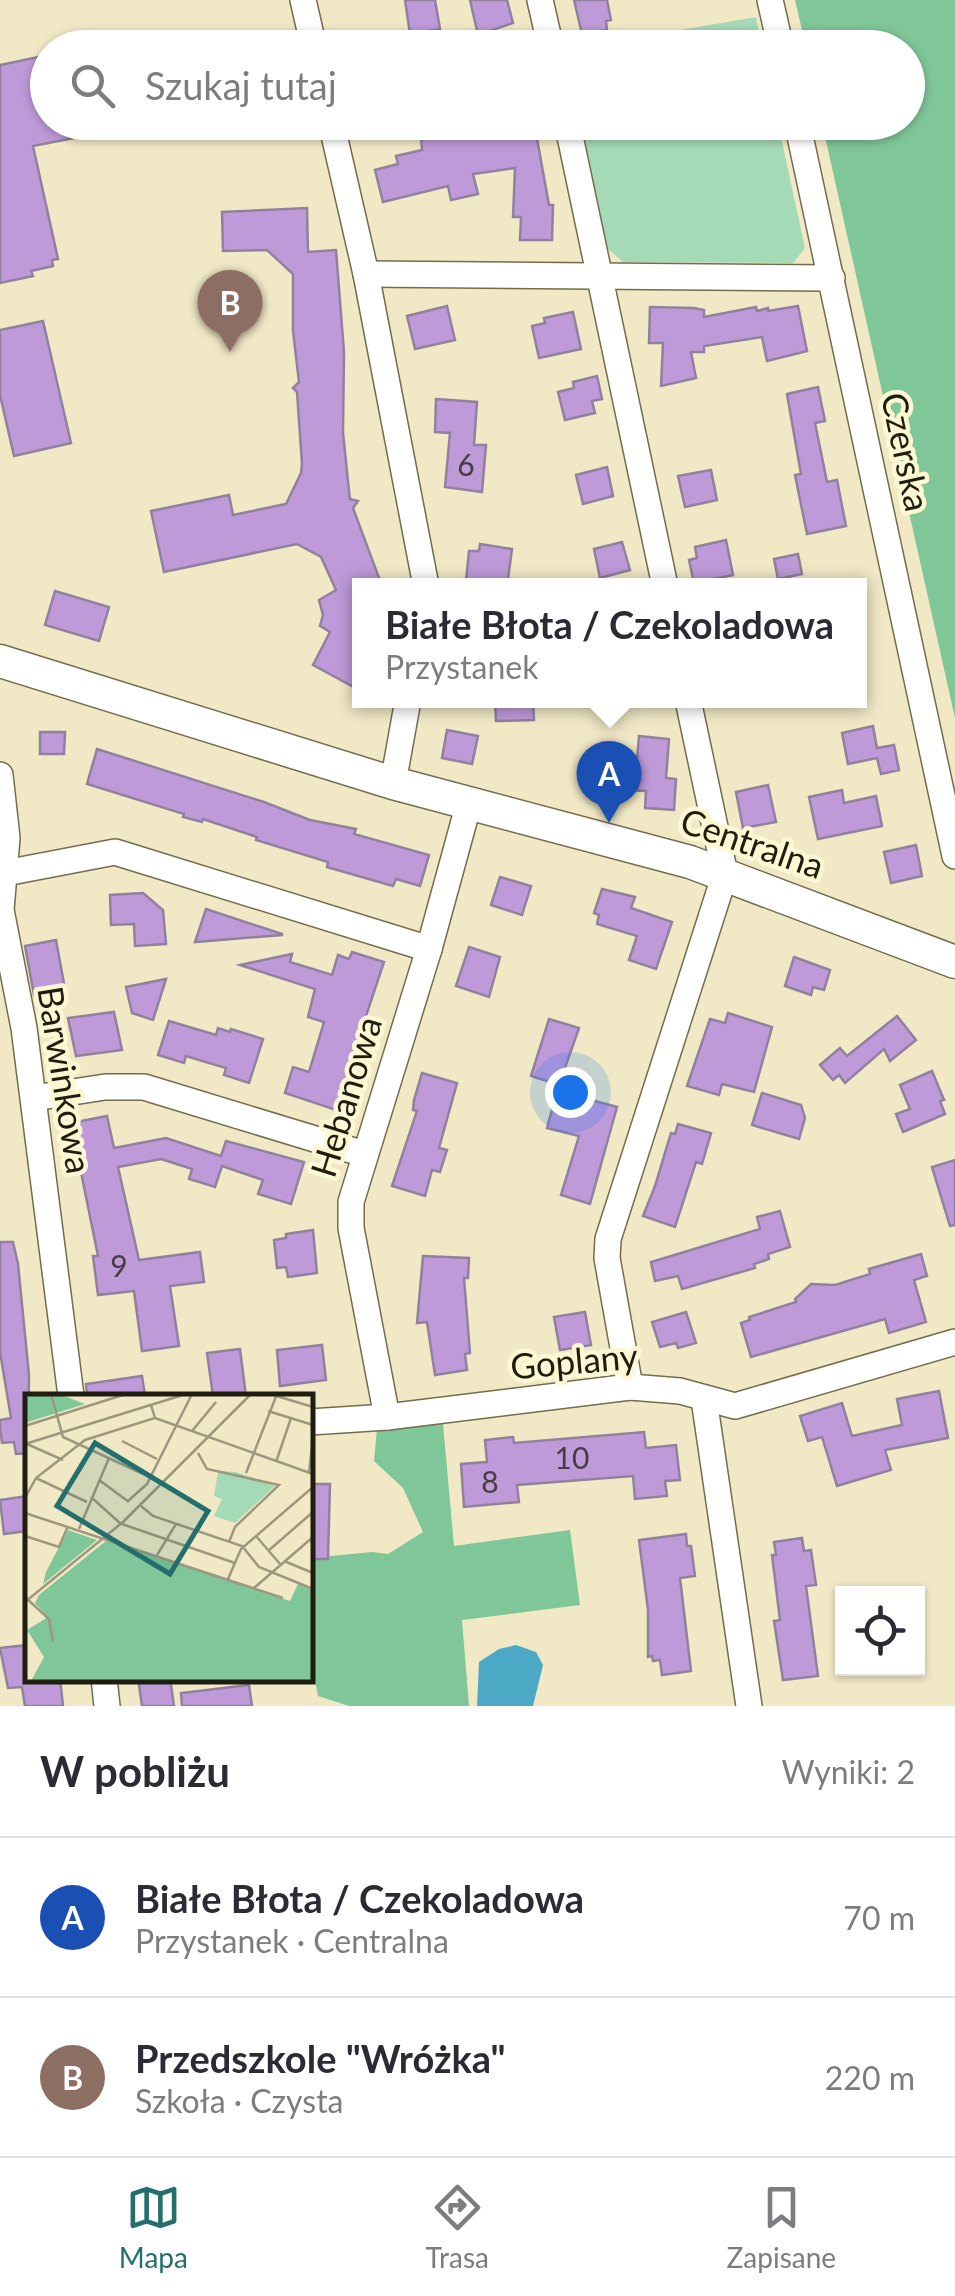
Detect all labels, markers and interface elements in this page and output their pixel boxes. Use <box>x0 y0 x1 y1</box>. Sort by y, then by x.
search box <box>30 30 925 140</box>
icon: search <box>65 58 120 113</box>
text: Szukaj tutaj <box>145 62 337 108</box>
pin: B <box>198 270 262 352</box>
street label: Czerska <box>874 388 940 515</box>
house number: 6 <box>457 446 475 482</box>
popup <box>352 578 867 708</box>
text: Białe Błota / Czekoladowa <box>385 601 834 647</box>
text: Przystanek <box>385 647 538 686</box>
pin: A <box>576 740 642 823</box>
street label: Centralna <box>676 798 830 886</box>
street label: Barwinkowa <box>30 983 101 1176</box>
street label: Hebanowa <box>301 1011 389 1182</box>
your location <box>545 1067 596 1118</box>
house number: 9 <box>110 1247 128 1283</box>
street label: Goplany <box>508 1334 639 1386</box>
inset map <box>25 1394 312 1681</box>
house number: 10 <box>555 1439 589 1475</box>
house number: 8 <box>481 1463 499 1499</box>
map controls <box>835 1586 925 1676</box>
button: locate <box>835 1586 925 1676</box>
text: W pobliżu <box>40 1746 230 1796</box>
text: Wyniki: 2 <box>782 1752 915 1791</box>
text: Białe Błota / Czekoladowa <box>135 1875 584 1921</box>
text: A <box>61 1898 84 1937</box>
text: 70 m <box>843 1898 915 1937</box>
text: Przystanek · Centralna <box>135 1921 449 1960</box>
text: Przedszkole "Wróżka" <box>135 2035 505 2081</box>
text: B <box>62 2058 83 2097</box>
text: 220 m <box>825 2058 915 2097</box>
text: Szkoła · Czysta <box>135 2081 344 2120</box>
tab: Mapa <box>119 2180 188 2274</box>
tab: Trasa <box>426 2180 489 2274</box>
tab: Zapisane <box>727 2180 836 2274</box>

